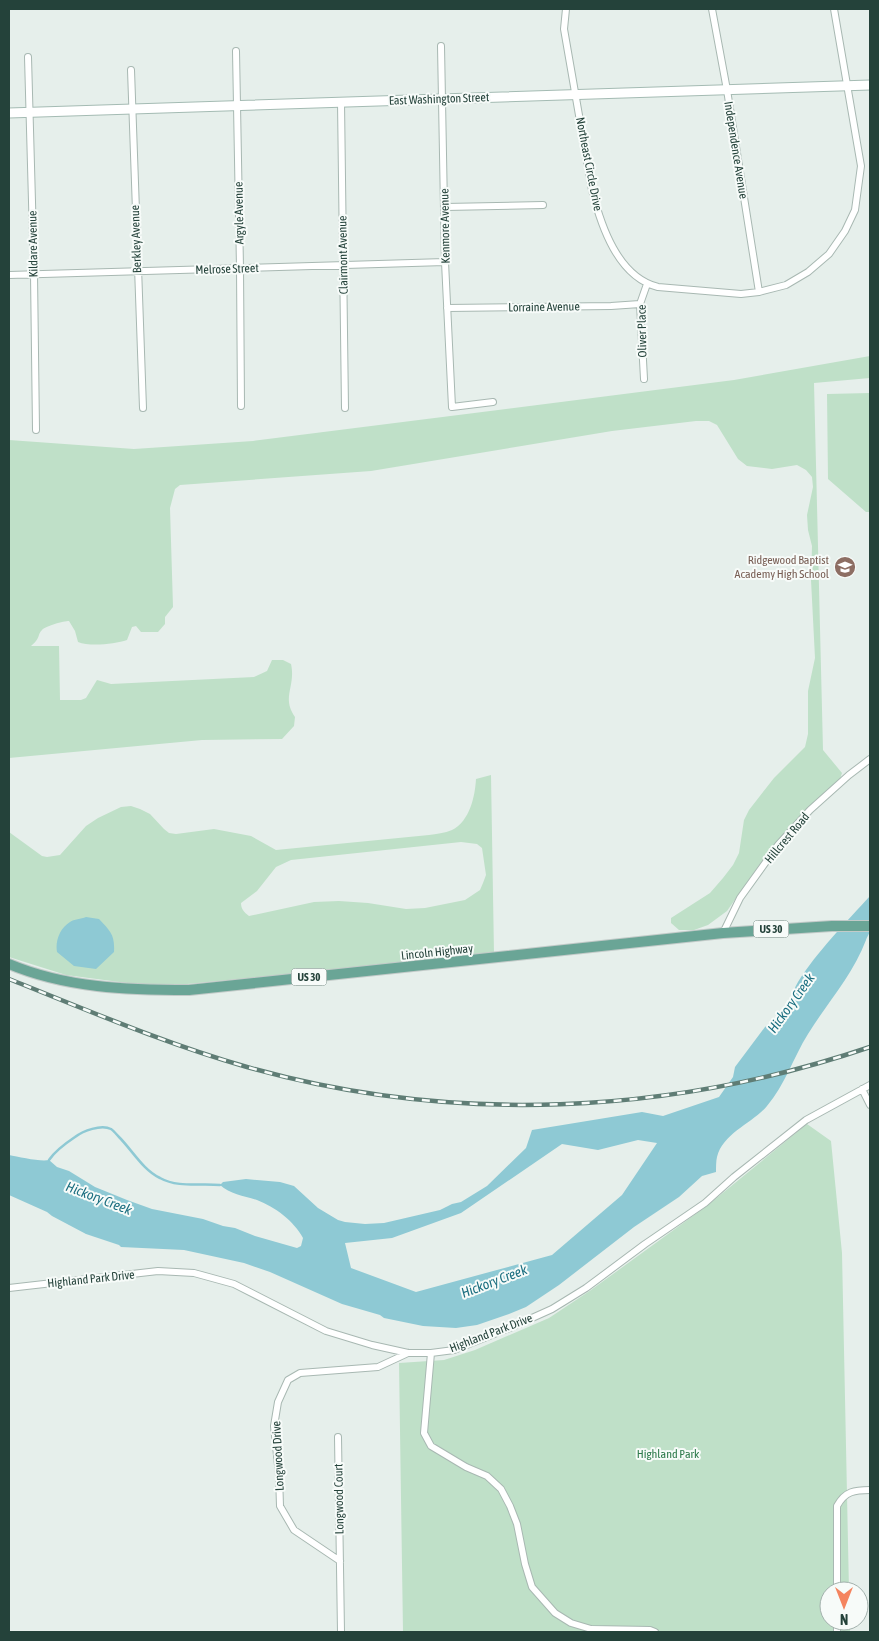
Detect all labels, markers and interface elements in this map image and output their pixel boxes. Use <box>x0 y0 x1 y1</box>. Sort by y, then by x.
street label: East Washington Street <box>389 90 490 108</box>
street label: Independence Avenue <box>721 100 751 200</box>
street label: Northeast Circle Drive <box>573 116 605 212</box>
street label: Argyle Avenue <box>231 182 247 244</box>
street label: Kenmore Avenue <box>437 188 453 264</box>
street label: Berkley Avenue <box>128 205 144 273</box>
street label: Kildare Avenue <box>25 210 41 278</box>
street label: Clairmont Avenue <box>335 215 351 295</box>
street label: Melrose Street <box>195 261 260 277</box>
street label: Lorraine Avenue <box>508 299 580 315</box>
street label: Oliver Place <box>635 304 649 358</box>
place label: Ridgewood Baptist Academy High School <box>735 553 830 581</box>
school or university icon: Ridgewood Baptist Academy High School <box>833 555 857 579</box>
street label: Hillcrest Road <box>762 810 812 866</box>
road number: US 30 <box>754 921 788 938</box>
street label: Lincoln Highway <box>400 941 474 963</box>
road number: US 30 <box>292 969 326 986</box>
water label: Hickory Creek <box>764 970 818 1036</box>
water label: Hickory Creek <box>64 1178 135 1218</box>
water label: Hickory Creek <box>459 1261 530 1301</box>
street label: Highland Park Drive <box>47 1267 135 1291</box>
street label: Highland Park Drive <box>448 1311 534 1355</box>
street label: Longwood Drive <box>269 1421 287 1491</box>
park label: Highland Park <box>637 1447 700 1461</box>
street label: Longwood Court <box>331 1463 347 1534</box>
north arrow <box>819 1581 869 1631</box>
text: N <box>840 1611 848 1627</box>

